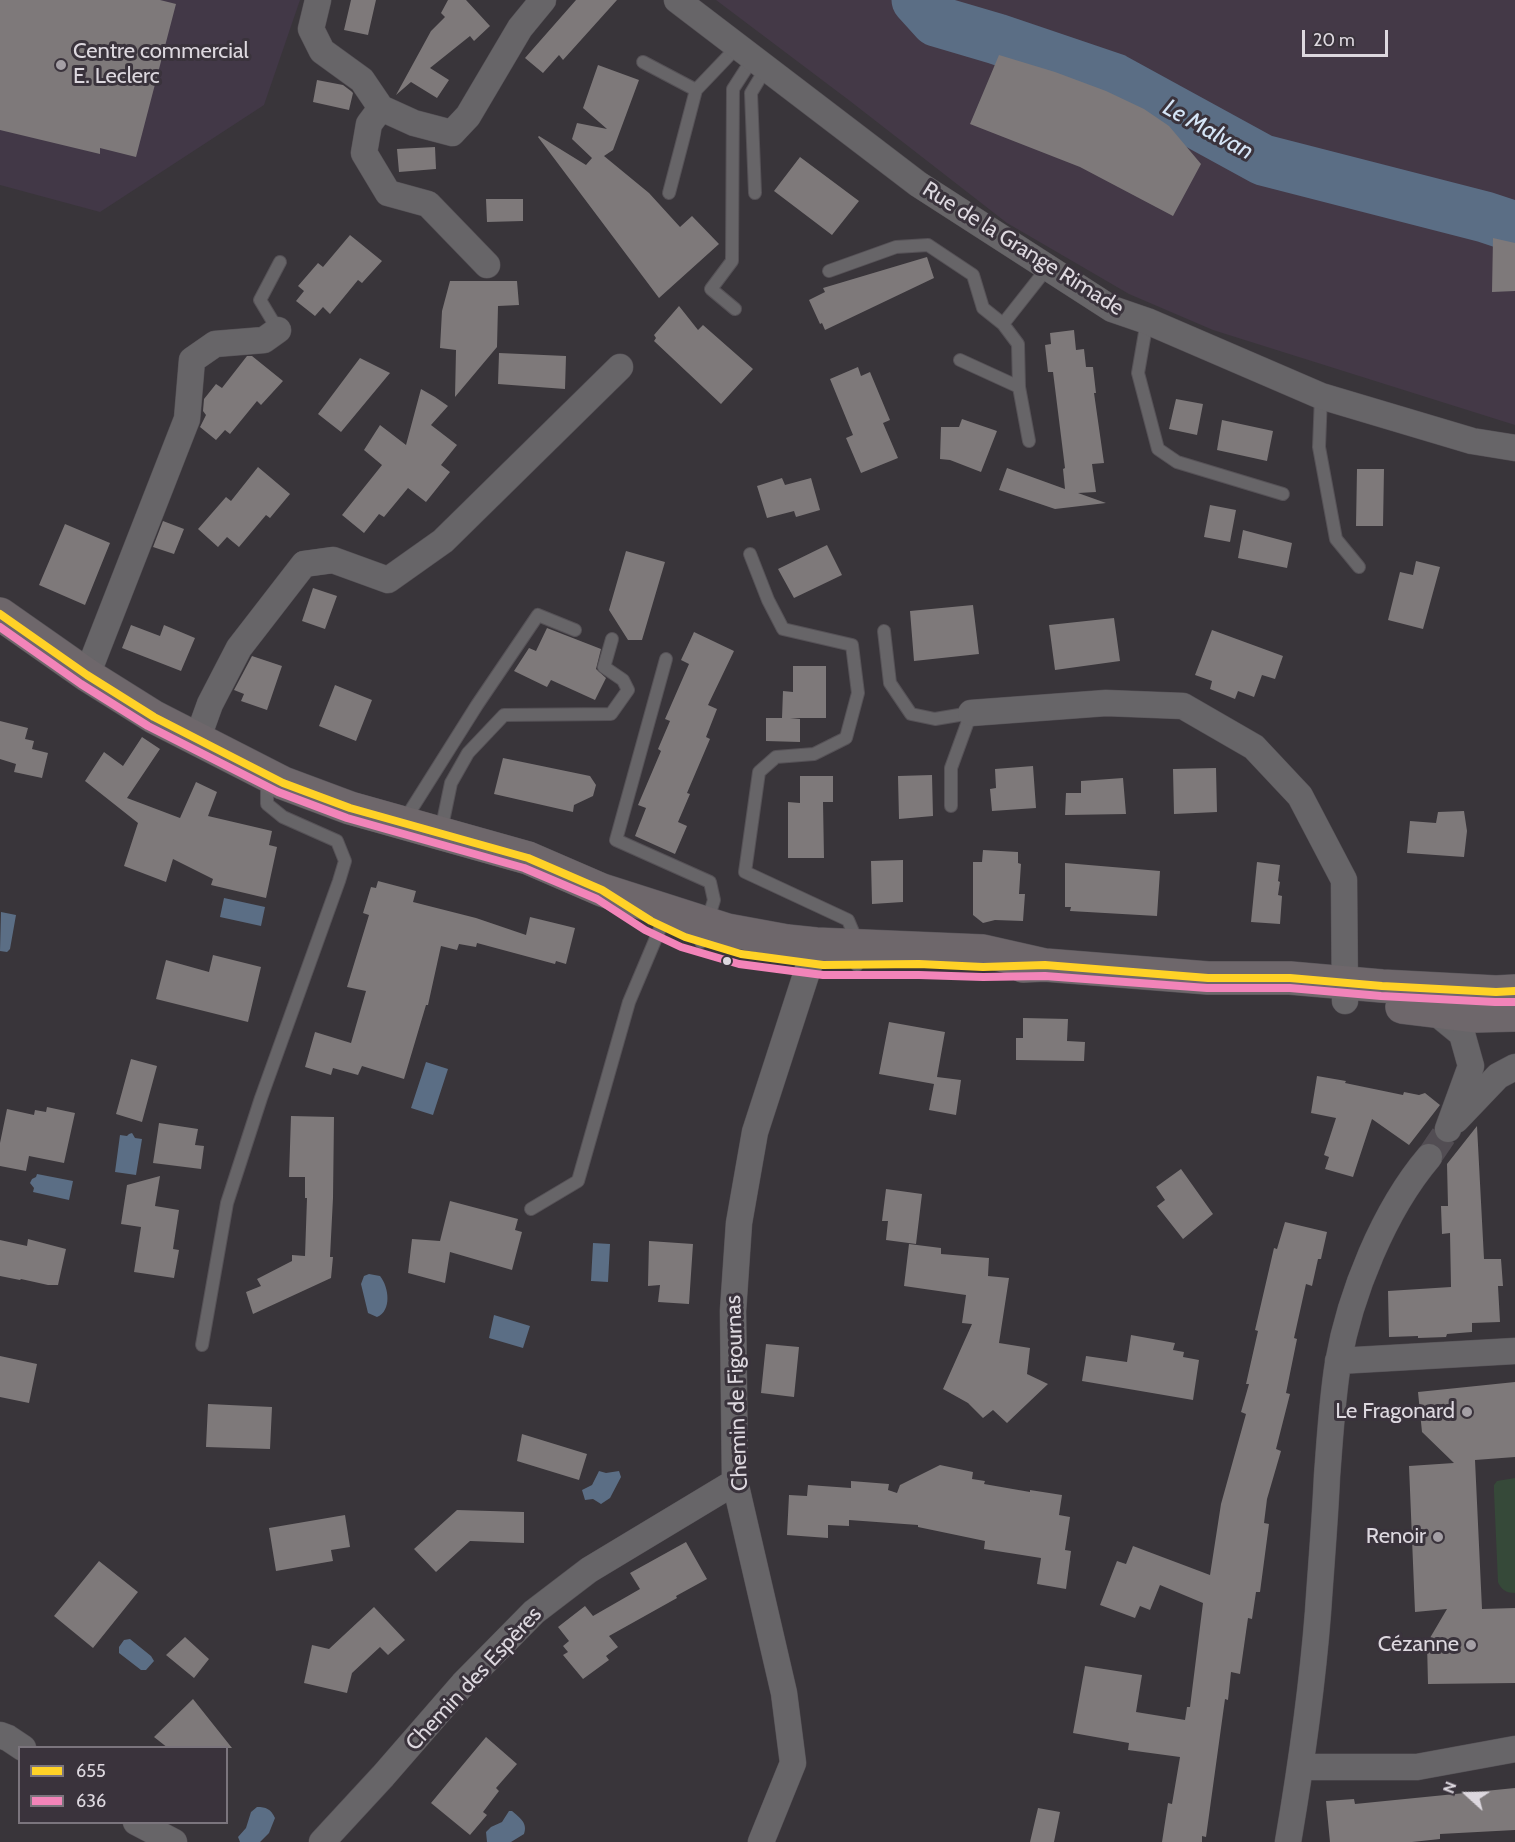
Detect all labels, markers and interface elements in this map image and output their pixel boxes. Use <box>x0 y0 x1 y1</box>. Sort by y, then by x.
scale bar <box>1305 18 1390 56</box>
text: 20 m <box>1313 29 1355 51</box>
place label: Centre commercial E. Leclerc <box>73 39 249 90</box>
marker: Centre commercial E. Leclerc <box>54 58 68 72</box>
water label: Le Malvan <box>1158 93 1258 167</box>
street label: Rue de la Grange Rimade <box>917 176 1129 322</box>
unlabelled marker <box>721 955 733 967</box>
street label: Chemin de Figournas <box>720 1295 754 1491</box>
place label: Le Fragonard <box>1335 1399 1455 1425</box>
marker: Le Fragonard <box>1460 1405 1474 1419</box>
place label: Renoir <box>1366 1524 1426 1550</box>
marker: Renoir <box>1431 1530 1445 1544</box>
street label: Chemin des Espères <box>401 1602 547 1756</box>
place label: Cézanne <box>1378 1632 1459 1658</box>
marker: Cézanne <box>1464 1638 1478 1652</box>
legend <box>18 1746 228 1824</box>
text: 655 <box>76 1760 106 1782</box>
north arrow <box>1437 1764 1497 1824</box>
text: N <box>1439 1779 1461 1796</box>
text: 636 <box>76 1790 106 1812</box>

